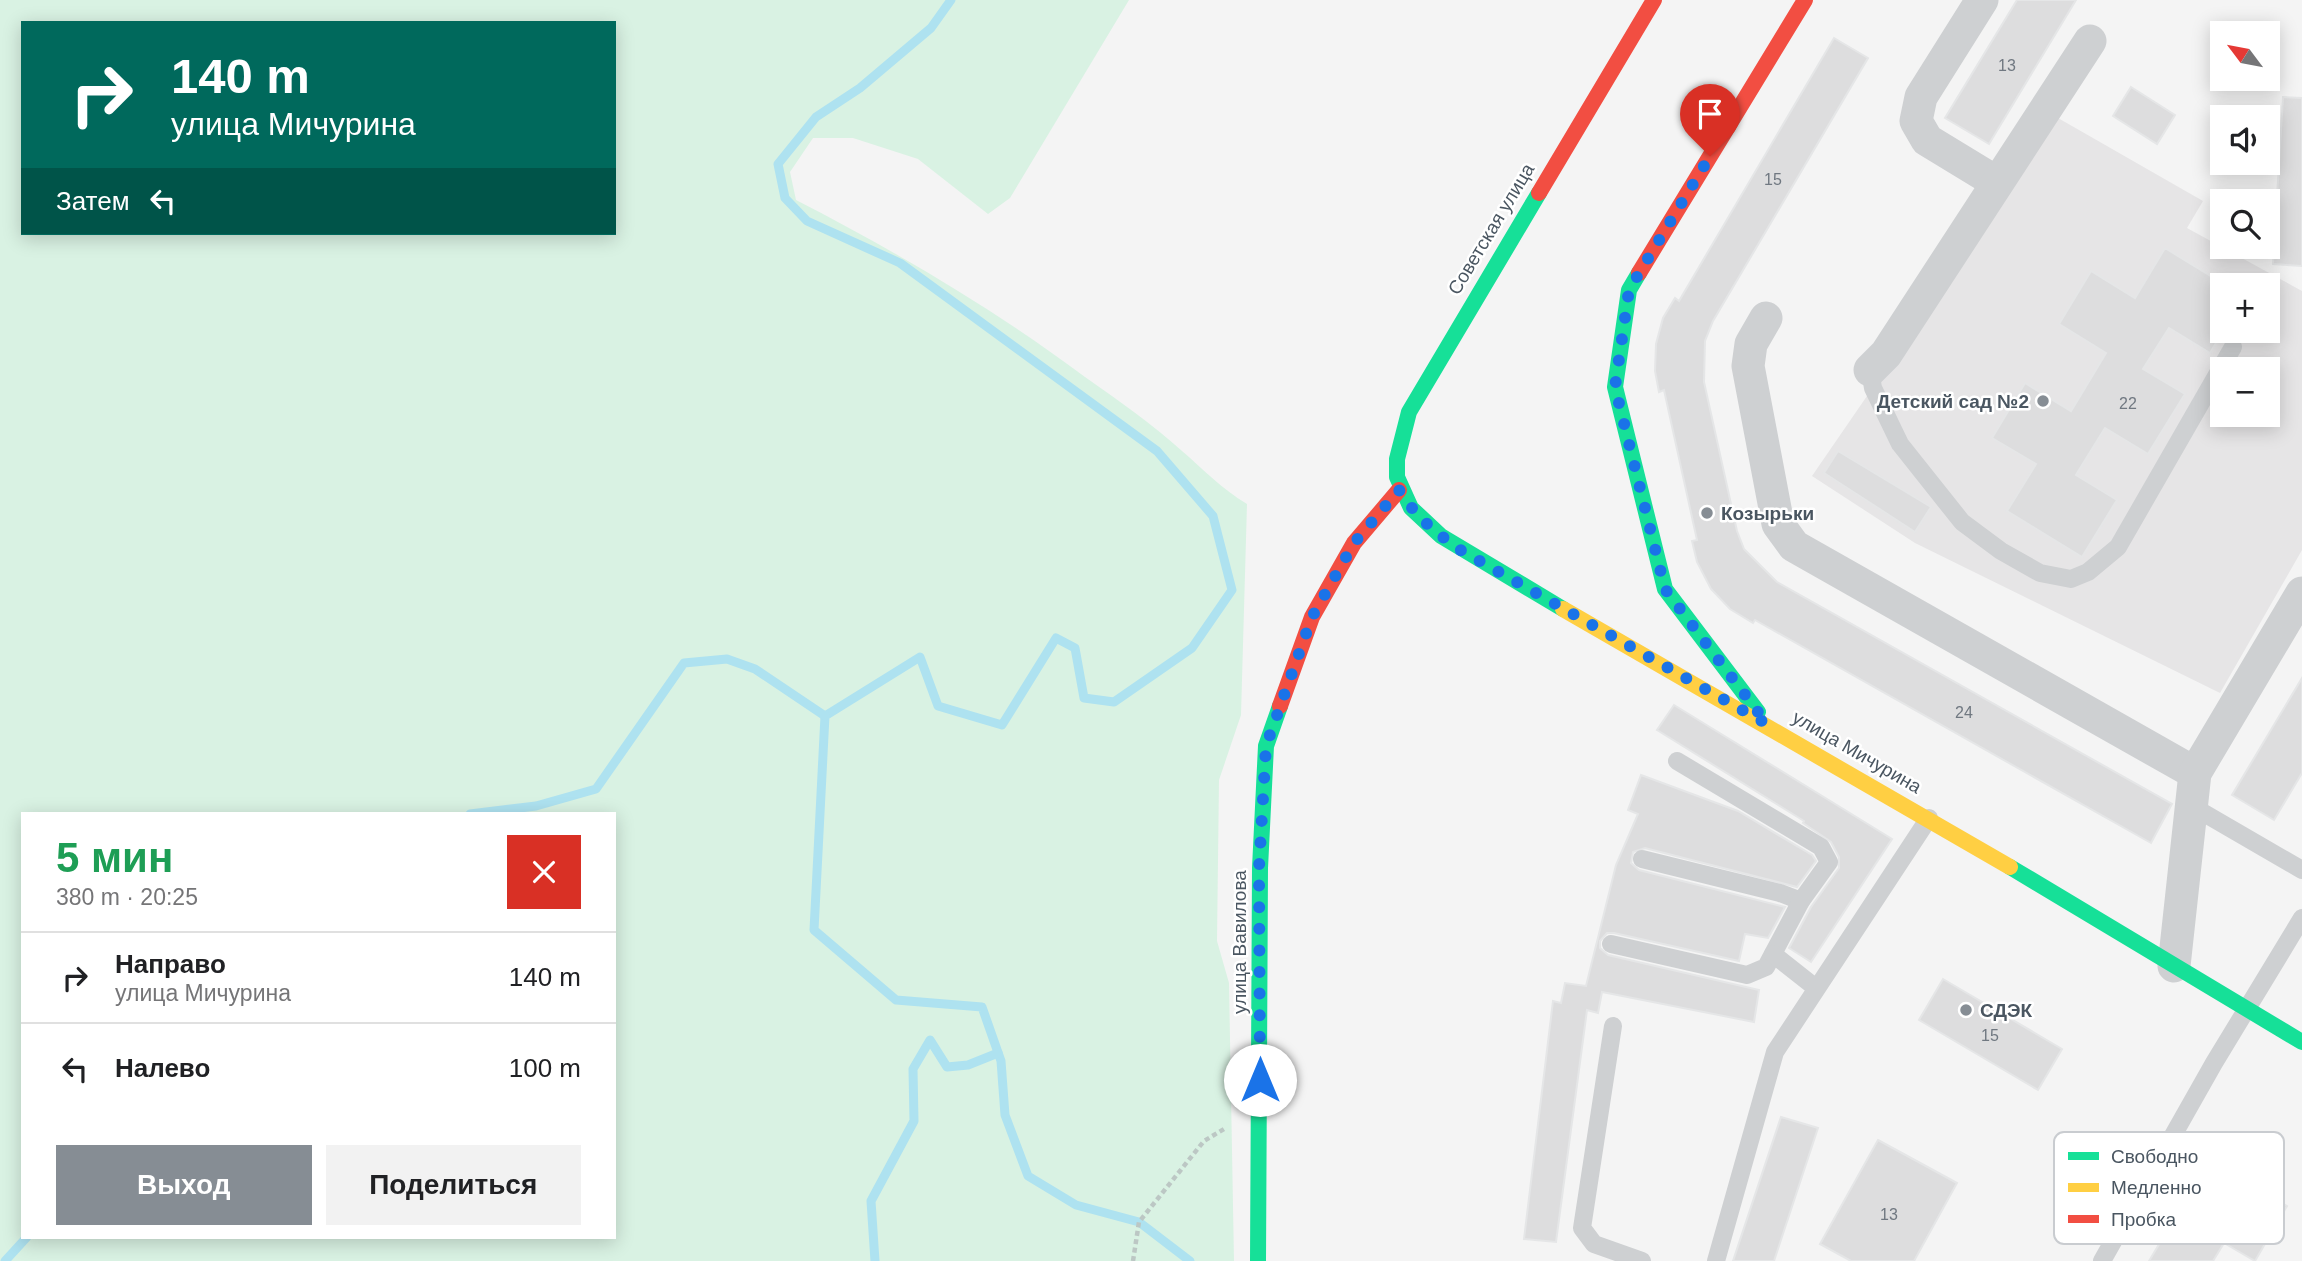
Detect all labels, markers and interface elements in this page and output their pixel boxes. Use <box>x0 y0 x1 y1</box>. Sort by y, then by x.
north arrow <box>2210 21 2280 91</box>
map controls <box>2210 21 2280 427</box>
icon: right <box>56 49 147 140</box>
text: 140 m <box>171 49 310 103</box>
house number: 13 <box>1998 57 2016 74</box>
pin <box>1680 84 1740 156</box>
icon: arrive <box>1691 95 1729 133</box>
button: sound <box>2210 105 2280 175</box>
text: улица Мичурина <box>171 106 416 142</box>
street label: Советская улица <box>1444 159 1539 298</box>
house number: 15 <box>1764 171 1782 188</box>
icon: left <box>144 182 182 220</box>
text: Затем <box>56 186 130 216</box>
button: search <box>2210 189 2280 259</box>
button: + <box>2210 273 2280 343</box>
button: − <box>2210 357 2280 427</box>
place label: Детский сад №2 <box>1877 391 2029 412</box>
marker: Детский сад №2 <box>2035 393 2051 409</box>
house number: 22 <box>2119 395 2137 412</box>
place label: Козырьки <box>1721 503 1814 524</box>
marker: Козырьки <box>1699 505 1715 521</box>
house number: 24 <box>1955 704 1973 721</box>
street label: улица Мичурина <box>1789 707 1926 798</box>
text: 5 мин <box>56 834 173 881</box>
button: close <box>507 835 581 909</box>
street label: улица Вавилова <box>1229 870 1250 1014</box>
text: 380 m · 20:25 <box>56 884 198 910</box>
text: Направо <box>115 949 226 979</box>
icon: right <box>56 959 94 997</box>
text: 140 m <box>509 962 581 992</box>
text: улица Мичурина <box>115 980 291 1006</box>
place label: СДЭК <box>1980 1000 2033 1021</box>
marker: СДЭК <box>1958 1002 1974 1018</box>
house number: 15 <box>1981 1027 1999 1044</box>
position arrow <box>1223 1043 1297 1117</box>
icon: left <box>56 1050 94 1088</box>
text: Налево <box>115 1053 210 1083</box>
text: 100 m <box>509 1053 581 1083</box>
legend <box>2054 1132 2284 1244</box>
button: Выход <box>56 1145 312 1225</box>
button: Поделиться <box>326 1145 581 1225</box>
text: Свободно <box>2111 1146 2198 1167</box>
text: Медленно <box>2111 1177 2201 1198</box>
house number: 13 <box>1880 1206 1898 1223</box>
text: Пробка <box>2111 1209 2176 1230</box>

